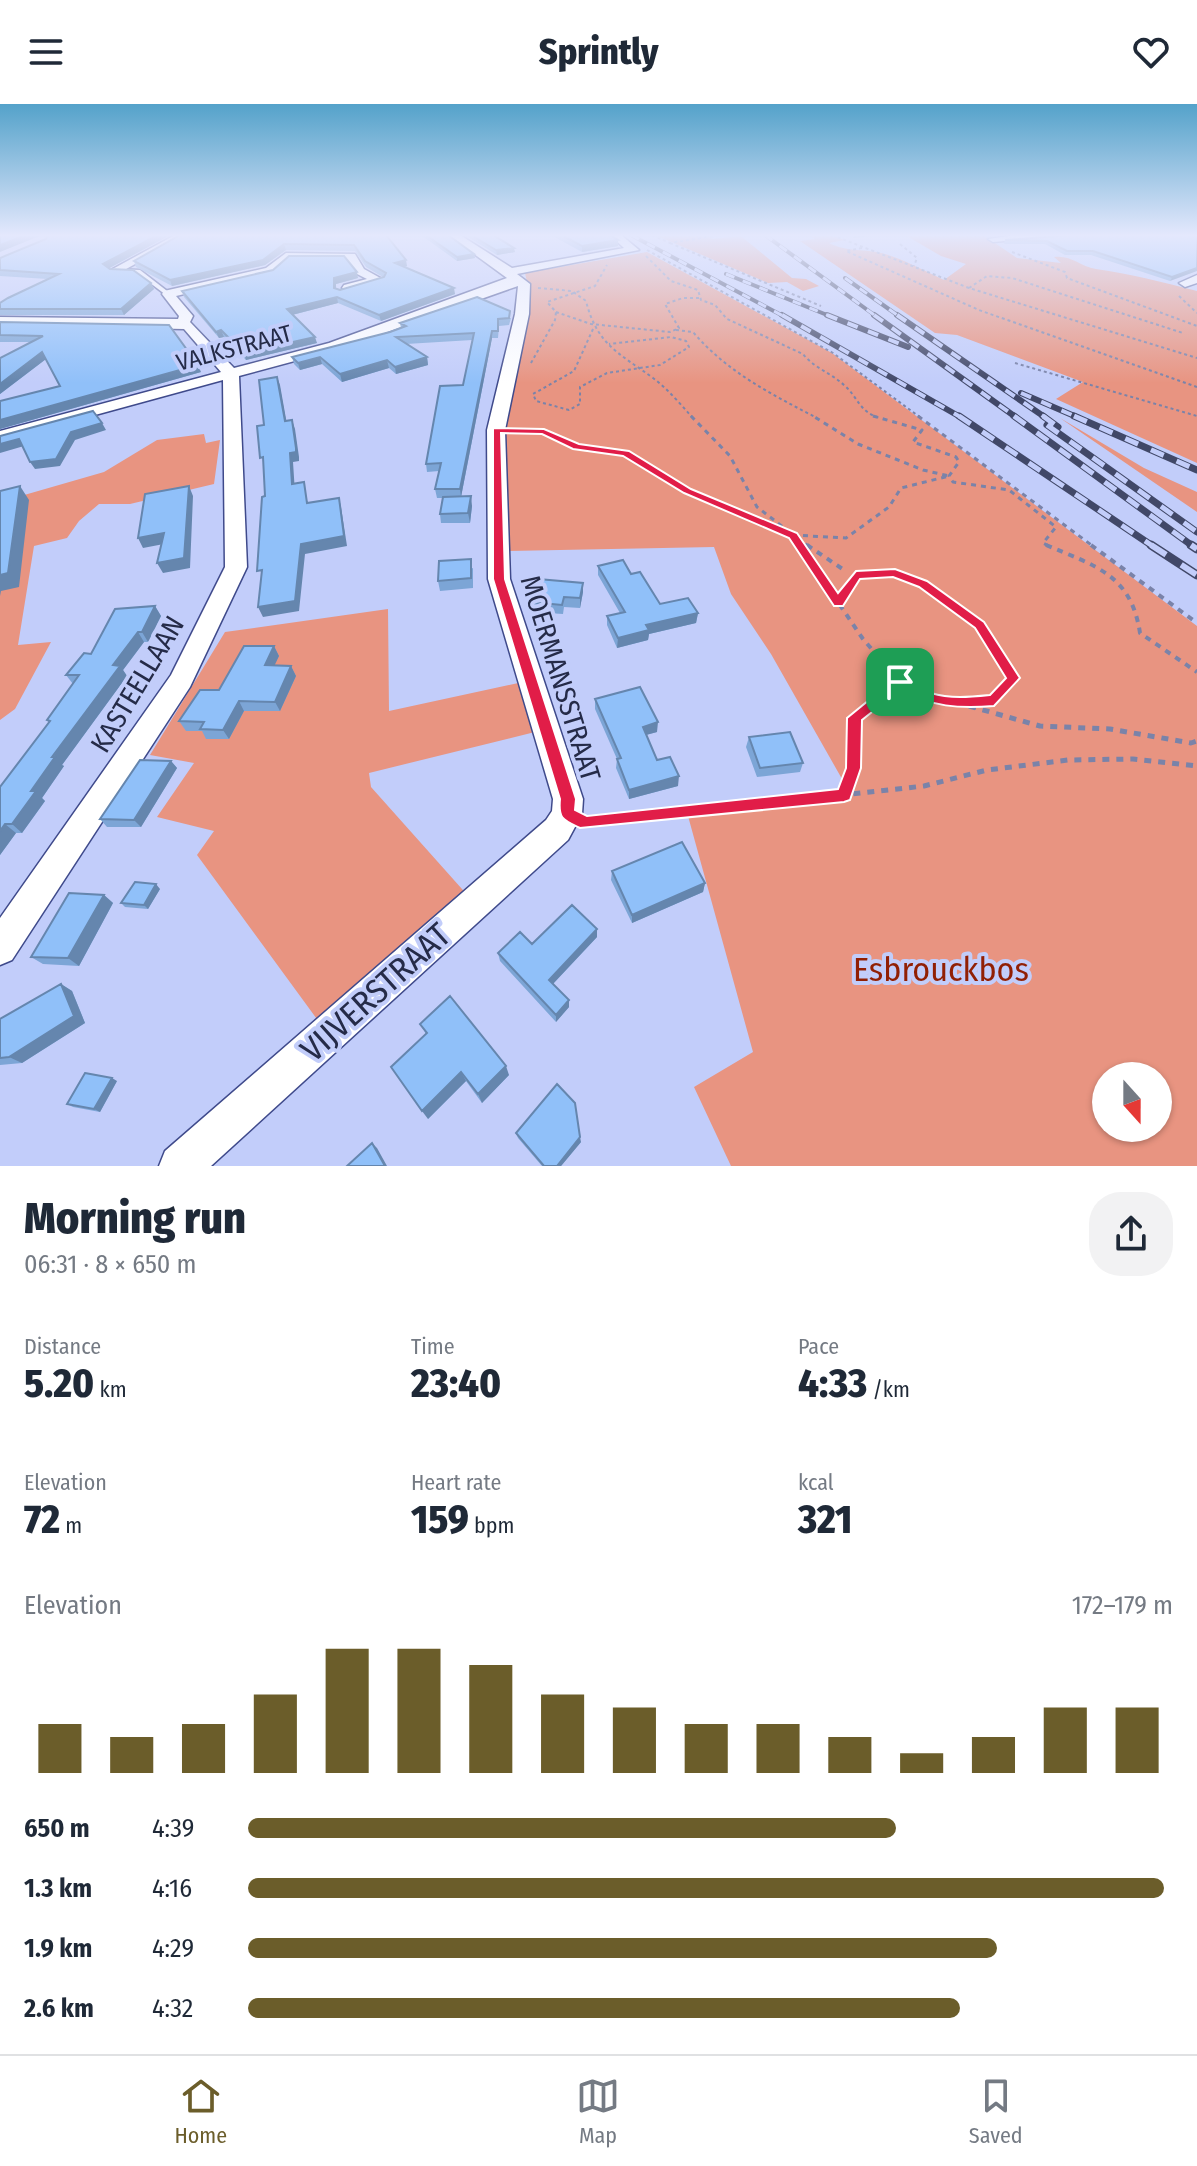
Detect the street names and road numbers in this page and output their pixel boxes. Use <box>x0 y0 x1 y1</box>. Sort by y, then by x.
street label: VALKSTRAAT <box>173 319 295 377</box>
street label: MOERMANSSTRAAT <box>514 571 607 785</box>
street label: KASTEELLAAN <box>84 610 191 758</box>
street label: VIJVERSTRAAT <box>292 914 459 1070</box>

